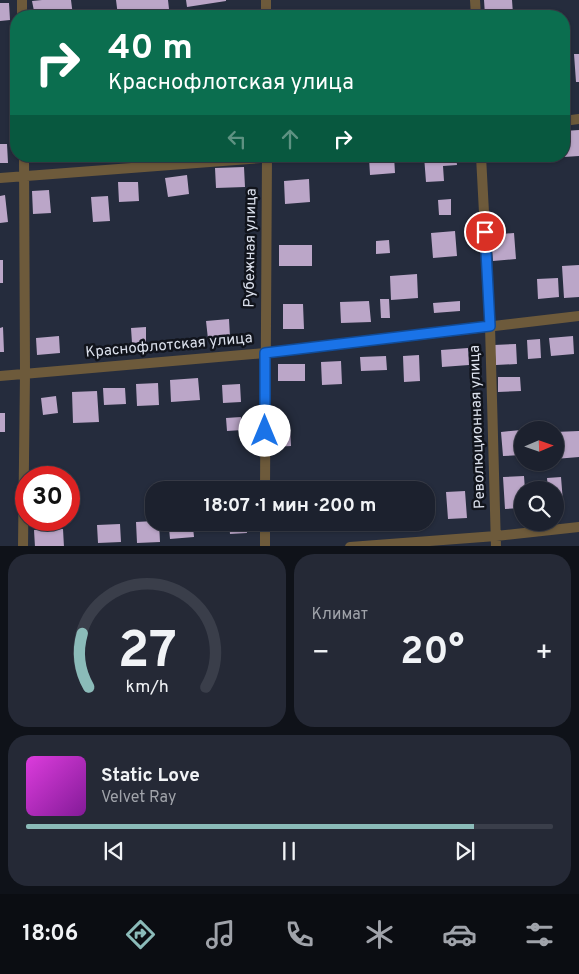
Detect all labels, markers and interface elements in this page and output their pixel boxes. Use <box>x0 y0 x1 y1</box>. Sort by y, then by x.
text: 40 m <box>108 27 193 71</box>
icon: right <box>25 30 90 95</box>
text: Краснофлотская улица <box>108 70 354 97</box>
icon: left <box>223 125 251 153</box>
icon: ahead <box>276 125 304 153</box>
icon: right <box>329 125 357 153</box>
street label: Рубежная улица <box>240 188 262 308</box>
pin <box>464 211 506 253</box>
icon: arrive <box>471 218 499 246</box>
street label: Краснофлотская улица <box>85 329 253 363</box>
street label: Революционная улица <box>466 345 490 509</box>
position arrow <box>238 404 290 456</box>
north arrow <box>514 421 564 471</box>
map controls <box>514 421 564 531</box>
speed limit sign: 30 <box>15 466 80 531</box>
button: search <box>514 481 564 531</box>
text: 18:07 · 1 мин · 200 m <box>204 494 376 518</box>
text: Климат <box>312 605 368 625</box>
text: 27 <box>117 620 176 686</box>
text: 20° <box>400 629 464 678</box>
text: − <box>312 636 330 672</box>
text: + <box>535 636 553 672</box>
text: km/h <box>125 676 168 699</box>
text: Static Love <box>101 764 200 788</box>
text: Velvet Ray <box>101 788 176 808</box>
icon: previous <box>100 837 128 865</box>
icon: pause <box>275 837 303 865</box>
icon: next <box>451 837 479 865</box>
icon: directions <box>123 917 158 952</box>
icon: music <box>203 917 238 952</box>
icon: phone <box>282 917 317 952</box>
icon: climate <box>362 917 397 952</box>
icon: car <box>442 917 477 952</box>
icon: filters <box>522 917 557 952</box>
text: 18:06 <box>22 921 78 948</box>

